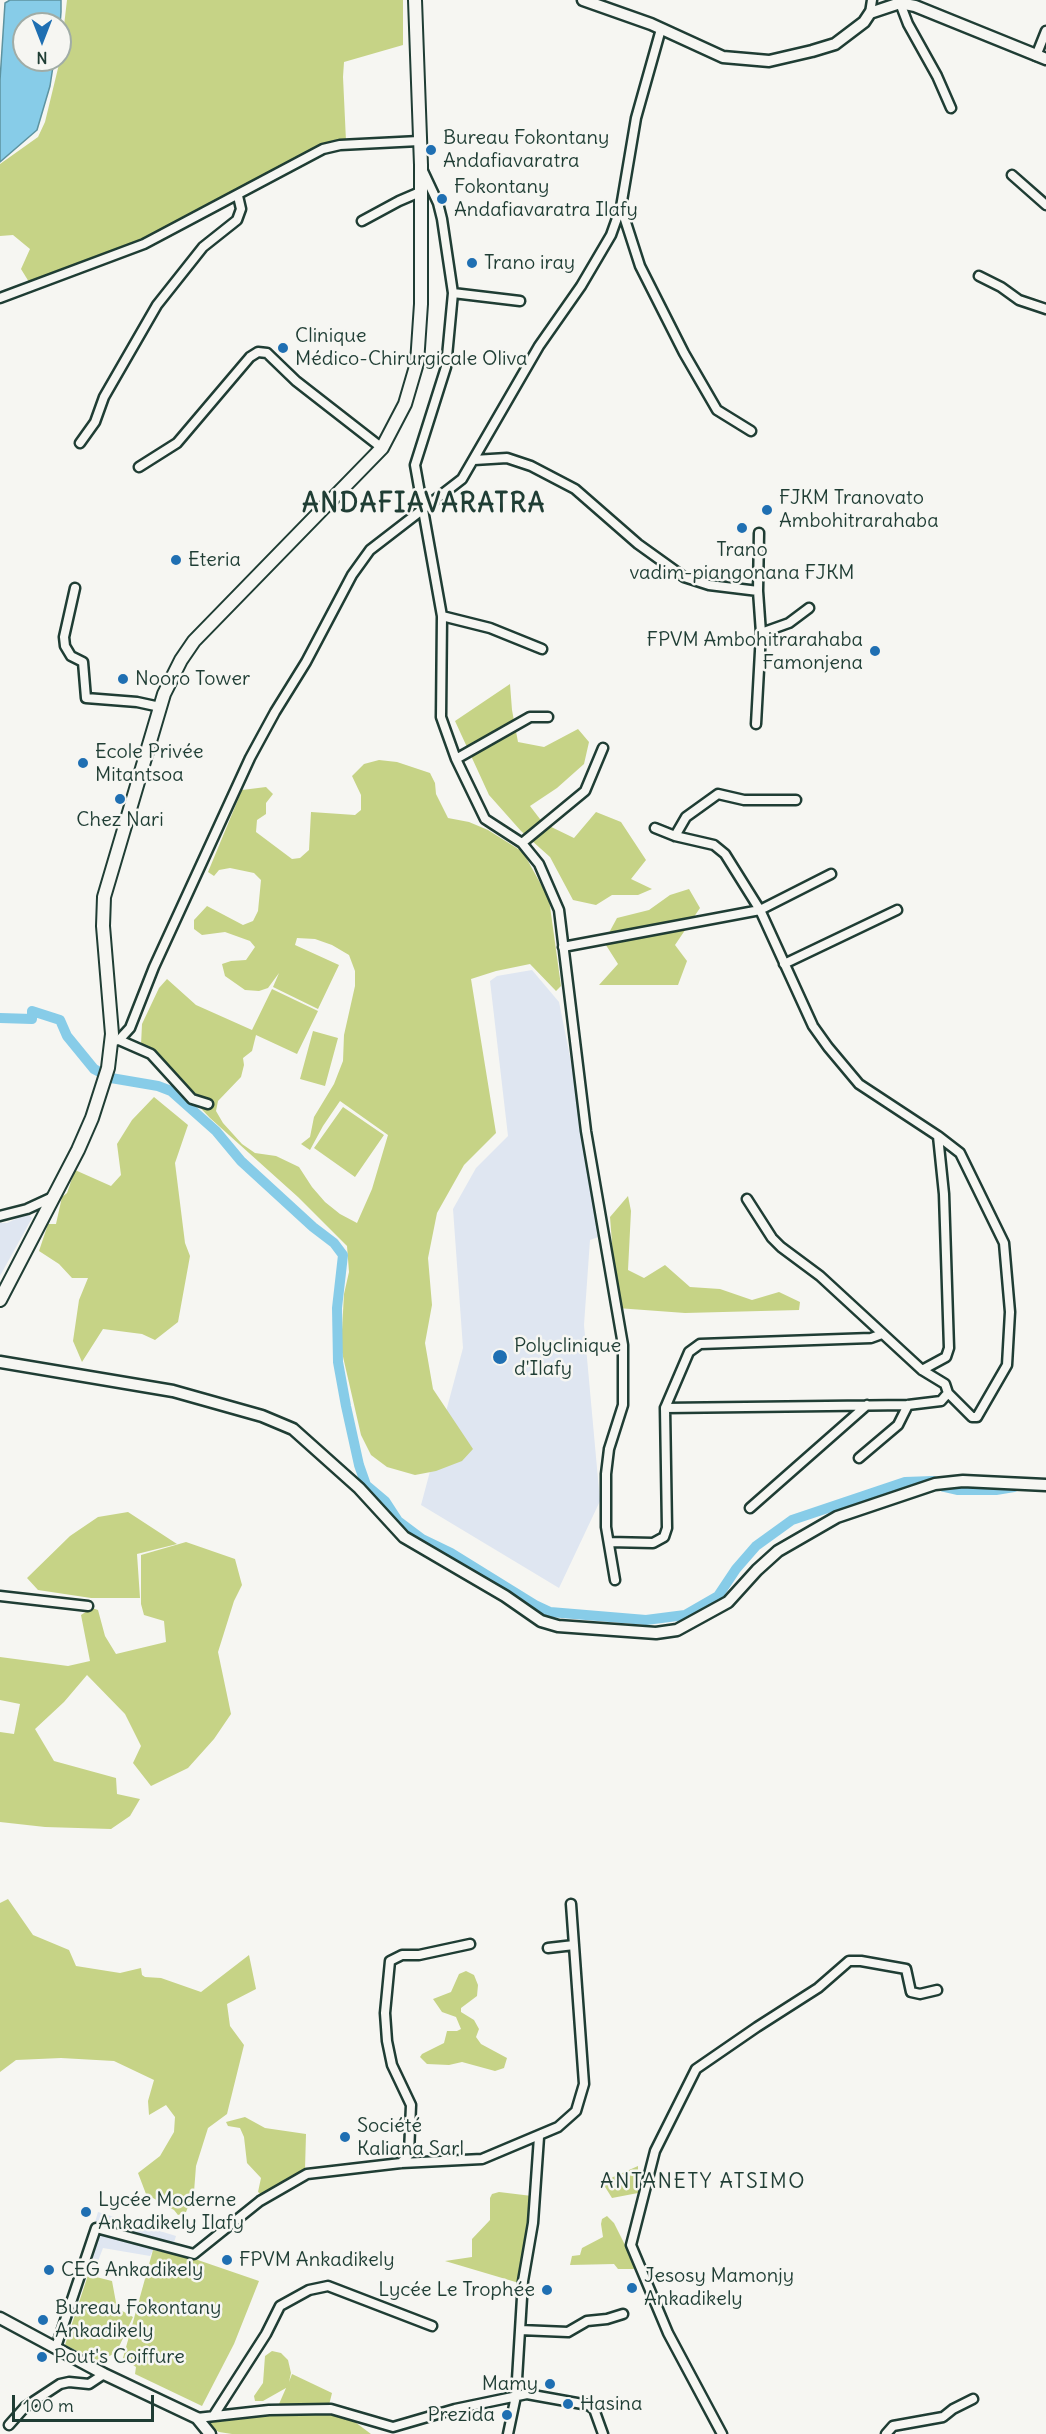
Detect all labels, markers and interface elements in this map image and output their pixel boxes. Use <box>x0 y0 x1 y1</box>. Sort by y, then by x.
north arrow <box>12 12 72 72</box>
text: N <box>36 48 48 68</box>
place label: Bureau Fokontany Andafiavaratra <box>443 126 609 173</box>
marker: Bureau Fokontany Andafiavaratra <box>424 143 438 157</box>
place label: Fokontany Andafiavaratra Ilafy <box>454 175 638 222</box>
marker: Fokontany Andafiavaratra Ilafy <box>435 192 449 206</box>
place label: Trano iray <box>484 251 575 275</box>
marker: Trano iray <box>465 256 479 270</box>
place label: Clinique Médico-Chirurgicale Oliva <box>295 324 527 371</box>
marker: Clinique Médico-Chirurgicale Oliva <box>276 341 290 355</box>
place label: FJKM Tranovato Ambohitrarahaba <box>779 486 939 533</box>
district label: ANDAFIAVARATRA <box>302 489 546 521</box>
marker: FJKM Tranovato Ambohitrarahaba <box>760 503 774 517</box>
marker: Trano vadim-piangonana FJKM <box>735 521 749 535</box>
place label: Trano vadim-piangonana FJKM <box>630 538 854 585</box>
place label: Eteria <box>188 548 241 572</box>
marker: Eteria <box>169 553 183 567</box>
place label: FPVM Ambohitrarahaba Famonjena <box>647 628 863 675</box>
marker: FPVM Ambohitrarahaba Famonjena <box>868 644 882 658</box>
place label: Nooro Tower <box>135 667 250 691</box>
marker: Nooro Tower <box>116 672 130 686</box>
place label: Ecole Privée Mitantsoa <box>95 740 204 787</box>
marker: Ecole Privée Mitantsoa <box>76 756 90 770</box>
marker: Chez Nari <box>113 792 127 806</box>
place label: Chez Nari <box>76 808 164 832</box>
place label: Polyclinique d'Ilafy <box>514 1334 621 1381</box>
marker: Polyclinique d'Ilafy <box>491 1348 509 1366</box>
place label: Société Kaliana Sarl <box>357 2114 464 2161</box>
marker: Société Kaliana Sarl <box>338 2130 352 2144</box>
district label: ANTANETY ATSIMO <box>600 2169 806 2195</box>
place label: Lycée Moderne Ankadikely Ilafy <box>98 2188 244 2235</box>
marker: Lycée Moderne Ankadikely Ilafy <box>79 2205 93 2219</box>
place label: FPVM Ankadikely <box>239 2248 395 2272</box>
marker: FPVM Ankadikely <box>220 2253 234 2267</box>
place label: CEG Ankadikely <box>61 2258 203 2282</box>
marker: CEG Ankadikely <box>42 2263 56 2277</box>
place label: Jesosy Mamonjy Ankadikely <box>644 2264 794 2311</box>
place label: Lycée Le Trophée <box>378 2278 535 2302</box>
marker: Jesosy Mamonjy Ankadikely <box>625 2281 639 2295</box>
marker: Lycée Le Trophée <box>540 2283 554 2297</box>
place label: Bureau Fokontany Ankadikely <box>55 2296 221 2343</box>
marker: Bureau Fokontany Ankadikely <box>36 2313 50 2327</box>
place label: Pout's Coiffure <box>54 2345 185 2369</box>
marker: Pout's Coiffure <box>35 2350 49 2364</box>
place label: Mamy <box>482 2372 538 2396</box>
marker: Mamy <box>543 2377 557 2391</box>
scale bar <box>15 2383 158 2421</box>
place label: Hasina <box>580 2392 642 2416</box>
text: 100 m <box>23 2394 74 2417</box>
marker: Hasina <box>561 2397 575 2411</box>
place label: Prezida <box>427 2403 495 2427</box>
marker: Prezida <box>500 2408 514 2422</box>

